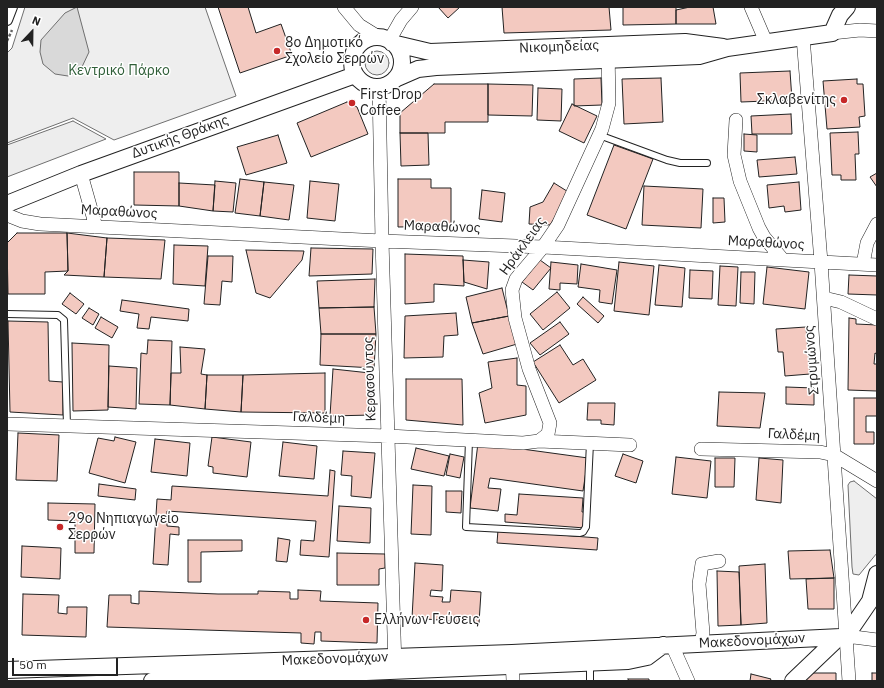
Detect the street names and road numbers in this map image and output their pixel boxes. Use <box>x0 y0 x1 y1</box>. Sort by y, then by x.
street label: Νικομηδείας <box>519 37 599 57</box>
street label: Δυτικής Θράκης <box>129 112 231 162</box>
street label: Μαραθώνος <box>80 202 158 222</box>
street label: Ηράκλειας <box>496 214 550 278</box>
street label: Μαραθώνος <box>403 217 481 237</box>
street label: Μαραθώνος <box>727 233 805 253</box>
street label: Στρυμώνος <box>801 325 823 395</box>
street label: Κερασούντος <box>360 336 380 422</box>
street label: Γαλδέμη <box>292 409 346 427</box>
street label: Γαλδέμη <box>767 425 821 445</box>
street label: Μακεδονομάχων <box>698 630 806 652</box>
street label: Μακεδονομάχων <box>281 649 389 669</box>

